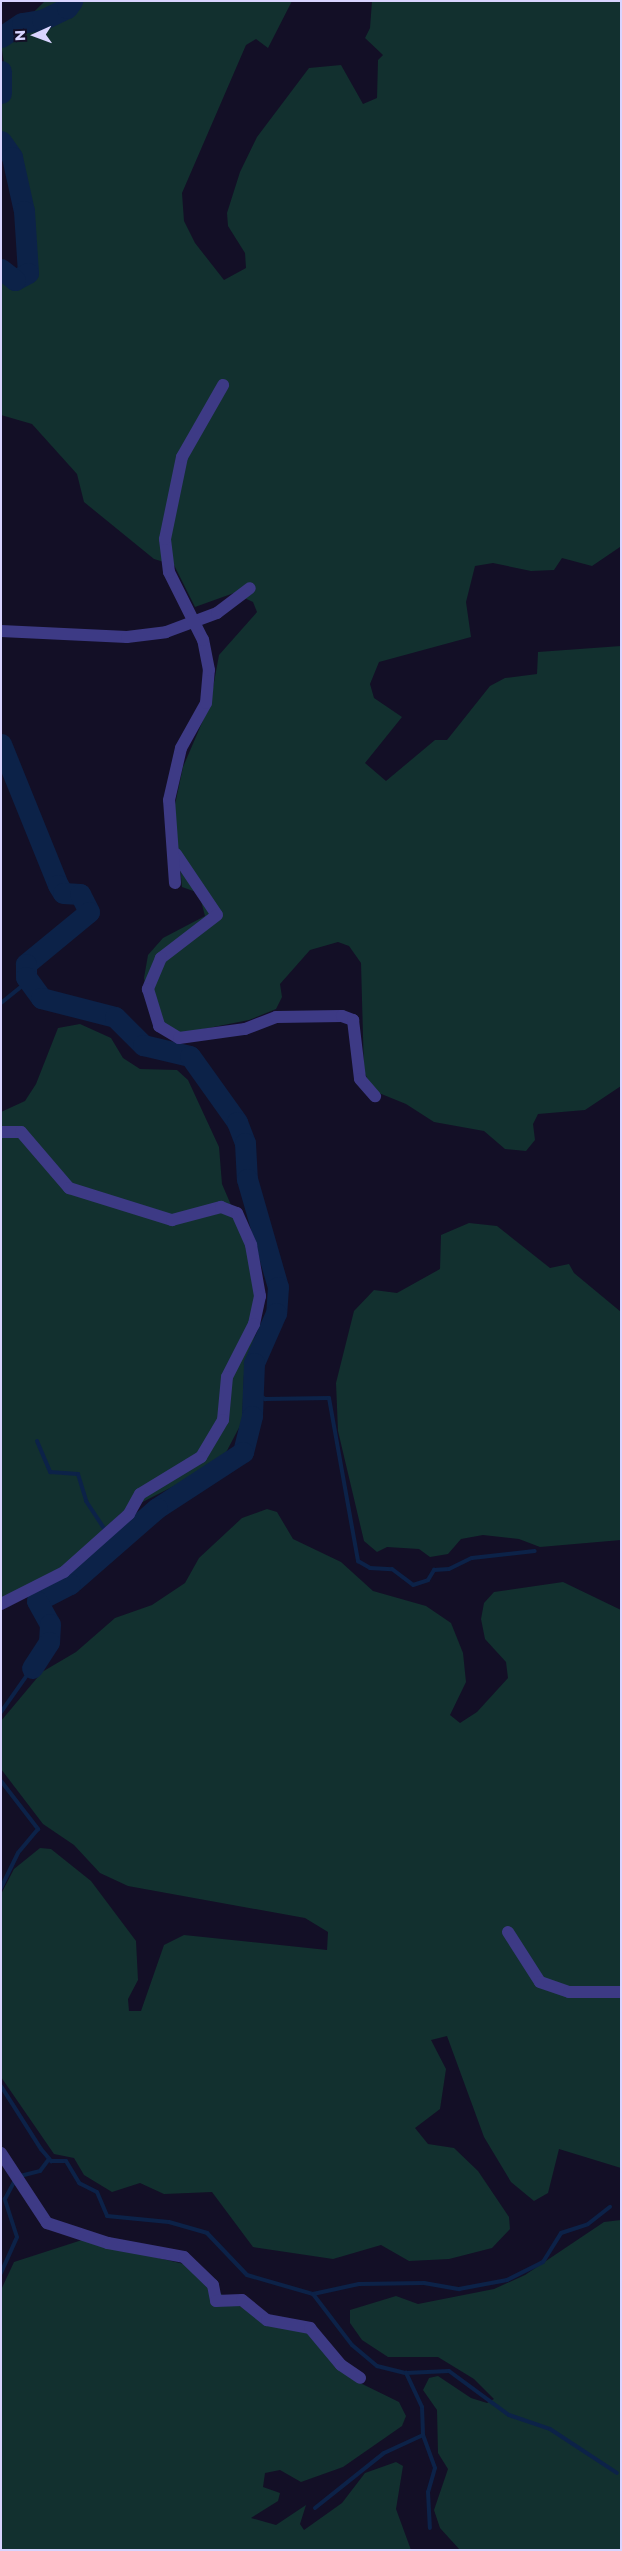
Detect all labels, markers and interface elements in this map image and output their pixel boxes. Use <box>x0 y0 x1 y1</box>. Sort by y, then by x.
north arrow <box>10 10 60 60</box>
text: N <box>11 30 29 41</box>

